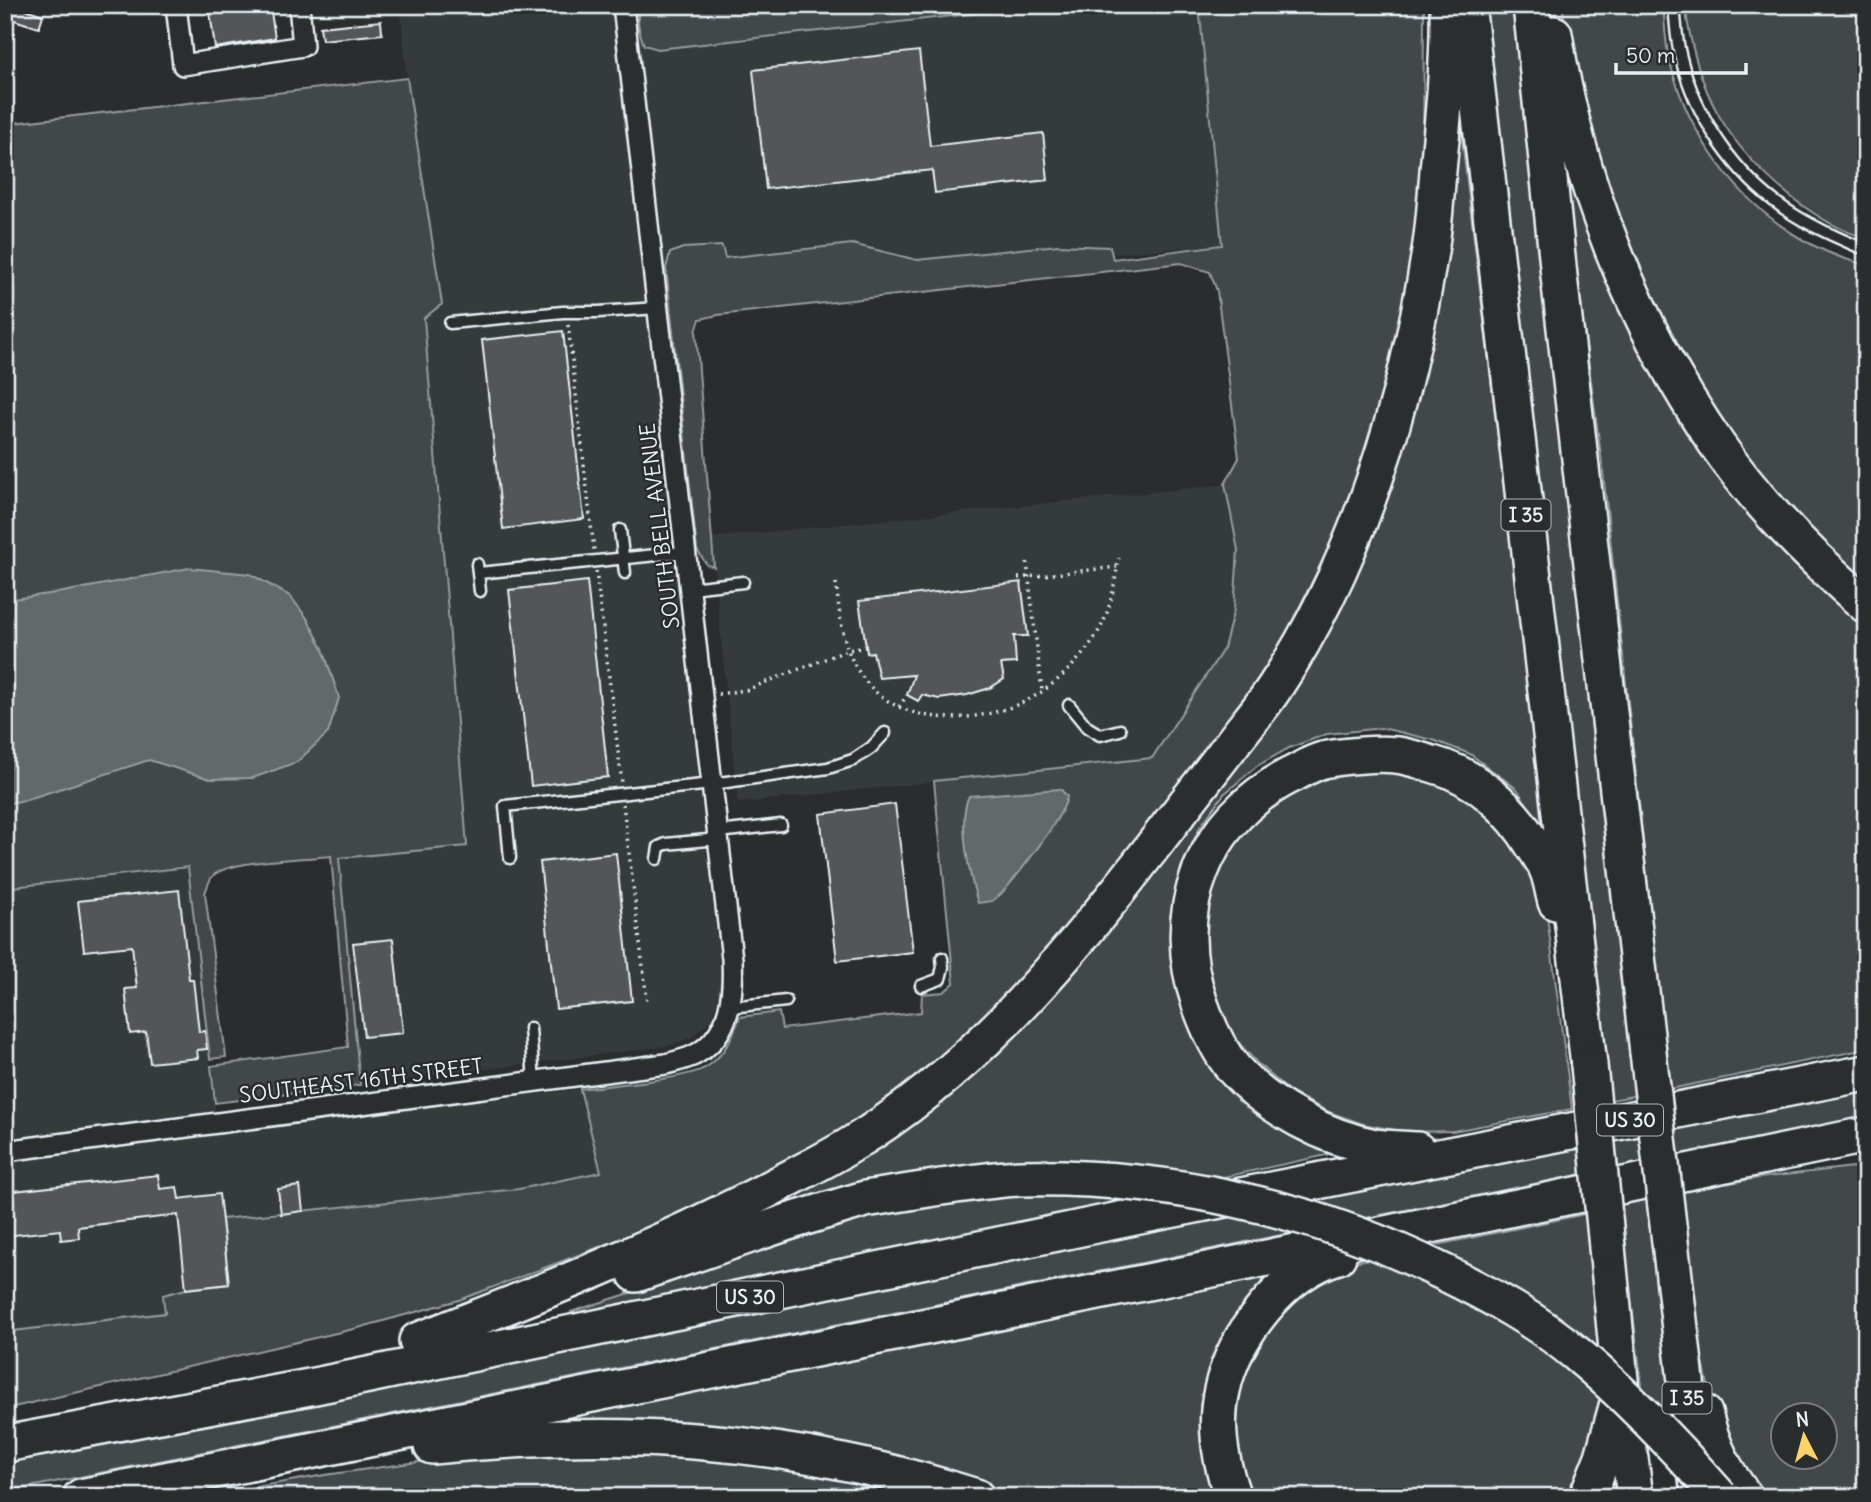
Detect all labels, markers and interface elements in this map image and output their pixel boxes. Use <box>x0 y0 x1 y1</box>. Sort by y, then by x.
scale bar <box>1616 32 1745 76</box>
text: 50 m <box>1626 42 1675 69</box>
street label: SOUTH BELL AVENUE <box>634 422 686 630</box>
road number: I 35 <box>1502 500 1550 530</box>
street label: SOUTHEAST 16TH STREET <box>238 1052 484 1109</box>
road number: US 30 <box>1597 1104 1663 1136</box>
road number: US 30 <box>717 1282 783 1312</box>
road number: I 35 <box>1662 1382 1712 1414</box>
north arrow <box>1770 1400 1840 1470</box>
text: N <box>1794 1406 1810 1432</box>

